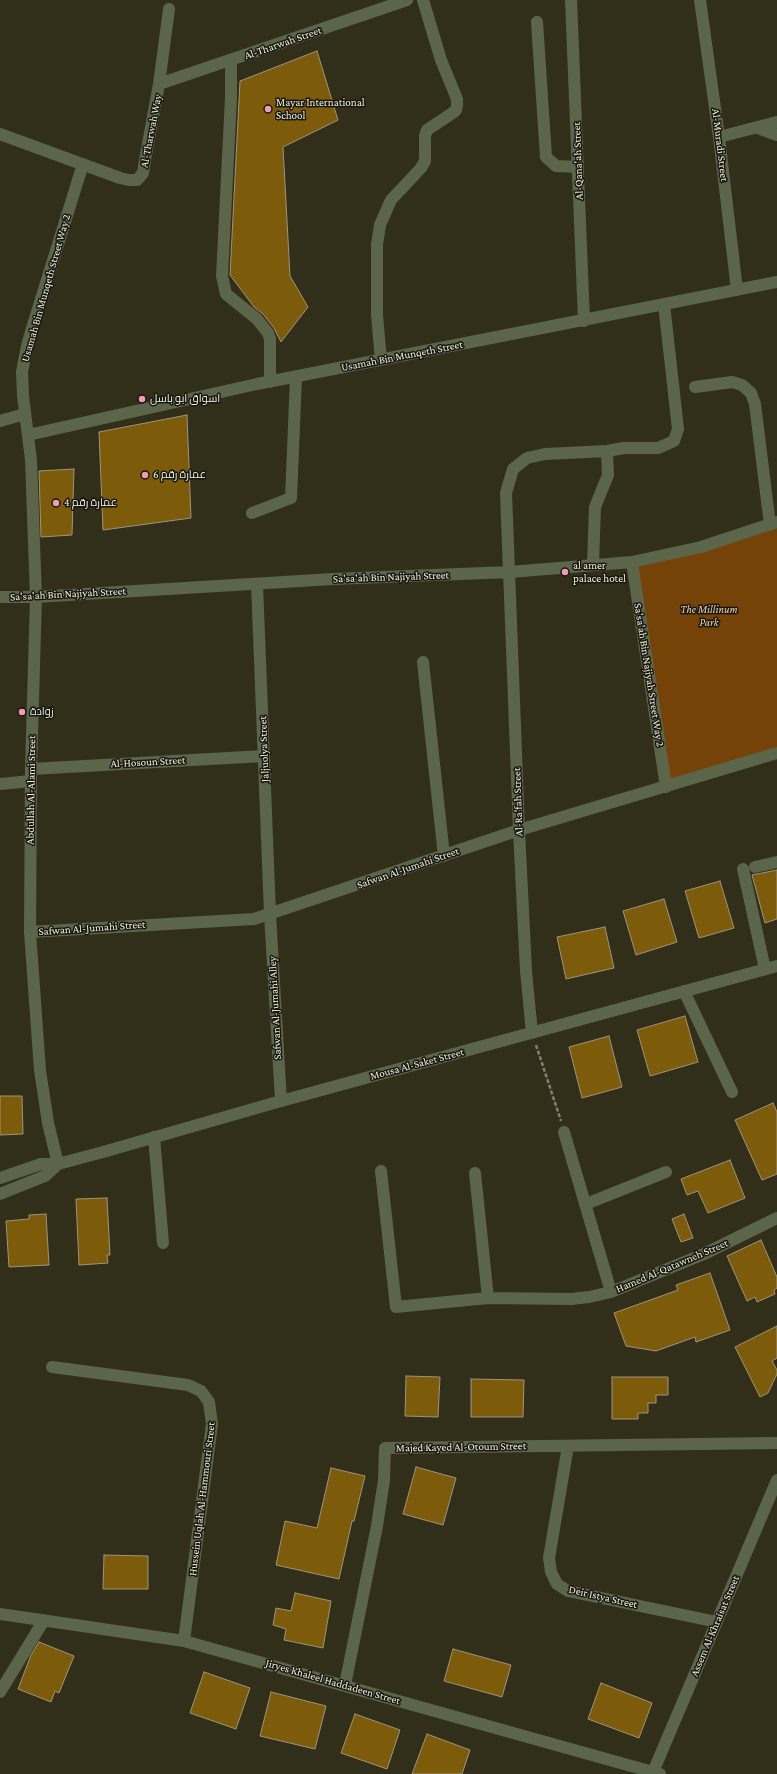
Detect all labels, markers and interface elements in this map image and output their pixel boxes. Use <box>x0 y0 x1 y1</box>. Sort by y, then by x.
street label: Al-Tharwah Street <box>243 24 323 62</box>
street label: Al-Tharwah Way <box>137 93 165 169</box>
place label: Mayar International School <box>276 96 365 122</box>
marker: Mayar International School <box>263 104 273 114</box>
street label: Al-Muradi Street <box>709 108 731 182</box>
street label: Al-Qana'ah Street <box>570 122 586 200</box>
street label: Usamah Bin Munqeth Street Way 2 <box>19 213 73 363</box>
street label: Usamah Bin Munqeth Street <box>340 338 464 374</box>
place label: اسواق ابو باسل <box>150 392 220 406</box>
marker: اسواق ابو باسل <box>137 394 147 404</box>
place label: عمارة رقم 6 <box>153 468 206 482</box>
marker: عمارة رقم 6 <box>140 470 150 480</box>
place label: عمارة رقم 4 <box>64 496 117 510</box>
marker: عمارة رقم 4 <box>51 498 61 508</box>
place label: al amer palace hotel <box>573 559 626 585</box>
marker: al amer palace hotel <box>560 567 570 577</box>
street label: Sa'sa'ah Bin Najiyah Street <box>333 568 449 586</box>
street label: Sa'sa'ah Bin Najiyah Street <box>10 584 126 604</box>
street label: Sa'sa'ah Bin Najiyah Street Way 2 <box>631 602 667 748</box>
park label: The Millinum Park <box>680 603 738 629</box>
place label: زوادة <box>30 705 54 719</box>
marker: زوادة <box>17 707 27 717</box>
street label: Jaljuolya Street <box>256 716 272 782</box>
street label: Abdullah Al-Alami Street <box>23 735 39 845</box>
street label: Al-Hosoun Street <box>110 753 186 771</box>
street label: Al-Ra'fah Street <box>510 767 526 837</box>
street label: Safwan Al-Jumahi Street <box>355 844 461 892</box>
street label: Safwan Al-Jumahi Street <box>38 918 146 938</box>
street label: Safwan Al-Jumahi Alley <box>266 956 284 1060</box>
street label: Mousa Al-Saket Street <box>369 1045 465 1083</box>
street label: Hamed Al-Qatawneh Street <box>614 1236 730 1296</box>
street label: Hussein Uqlah Al-Hammouri Street <box>186 1421 218 1577</box>
street label: Majed Kayed Al-Otoum Street <box>396 1439 526 1455</box>
street label: Assem Al-Khraisat Street <box>688 1573 742 1679</box>
street label: Deir Istya Street <box>567 1583 639 1611</box>
street label: Jiryes Khaleel Haddadeen Street <box>264 1656 402 1708</box>

